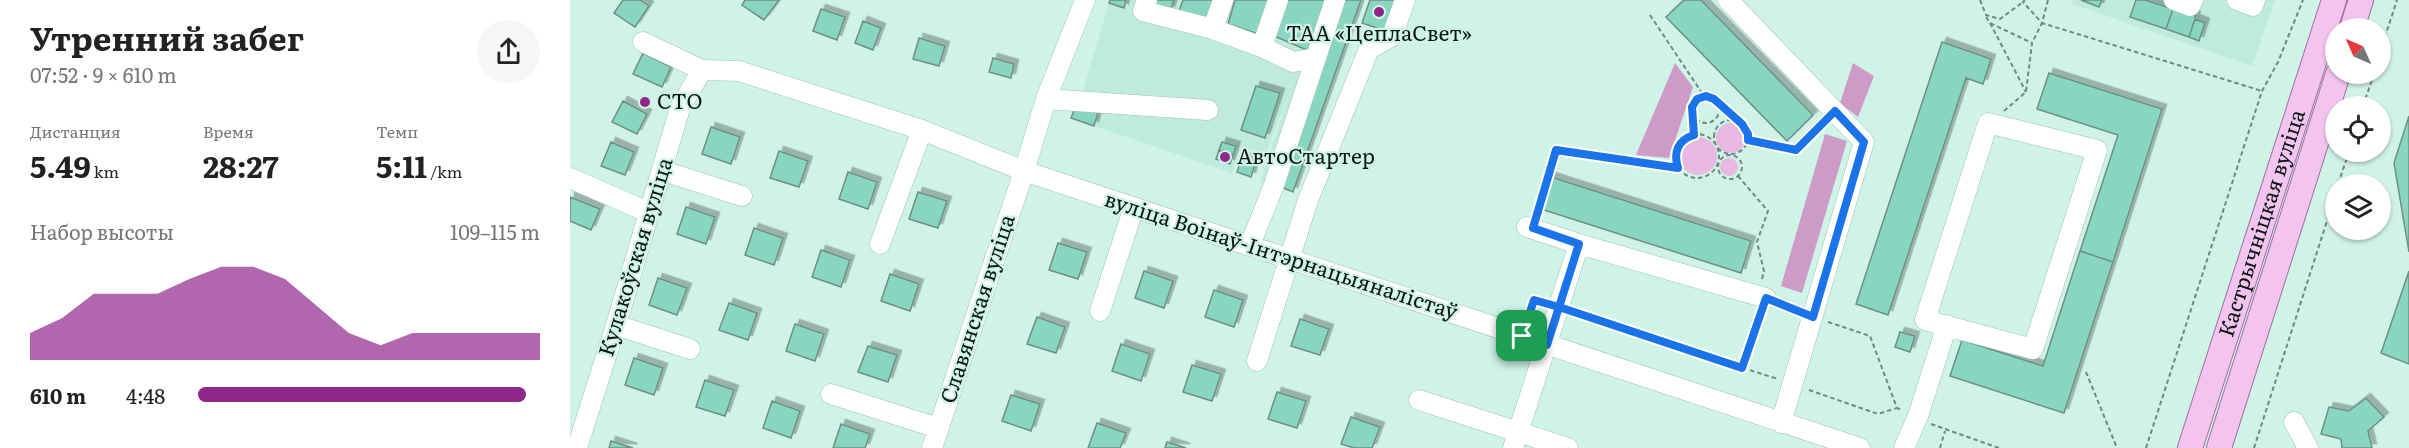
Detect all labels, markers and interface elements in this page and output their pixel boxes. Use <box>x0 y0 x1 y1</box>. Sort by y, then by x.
marker: ТАА «ЦеплаСвет» <box>1372 5 1386 19</box>
text: Утренний забег <box>30 12 304 61</box>
place label: ТАА «ЦеплаСвет» <box>1286 16 1472 47</box>
north arrow <box>2325 18 2391 84</box>
map controls <box>2325 18 2391 240</box>
button: share <box>477 20 540 83</box>
text: 07:52 · 9 × 610 m <box>30 59 177 89</box>
place label: СТО <box>657 84 702 115</box>
marker: СТО <box>638 95 652 109</box>
button: locate <box>2325 96 2391 162</box>
street label: Кастрычніцкая вуліца <box>2209 104 2311 340</box>
text: Дистанция <box>30 119 121 143</box>
text: Время <box>203 119 254 143</box>
text: Темп <box>376 119 418 143</box>
place label: АвтоСтартер <box>1237 139 1375 170</box>
text: 5.49 <box>30 143 91 187</box>
text: 28:27 <box>203 143 279 187</box>
text: 5:11 <box>376 143 427 187</box>
marker: АвтоСтартер <box>1218 150 1232 164</box>
street label: Кулакоўская вуліца <box>589 152 679 359</box>
text: km <box>91 159 119 183</box>
text: /km <box>427 159 462 183</box>
button: layers <box>2325 174 2391 240</box>
street label: вуліца Воінаў-Інтэрнацыяналістаў <box>1101 182 1463 326</box>
street label: Славянская вуліца <box>930 209 1021 407</box>
text: Набор высоты <box>30 216 174 246</box>
text: 109–115 m <box>450 216 540 246</box>
pin <box>1496 310 1547 361</box>
icon: arrive <box>1505 319 1538 352</box>
text: 610 m <box>30 380 86 410</box>
text: 4:48 <box>126 380 165 410</box>

